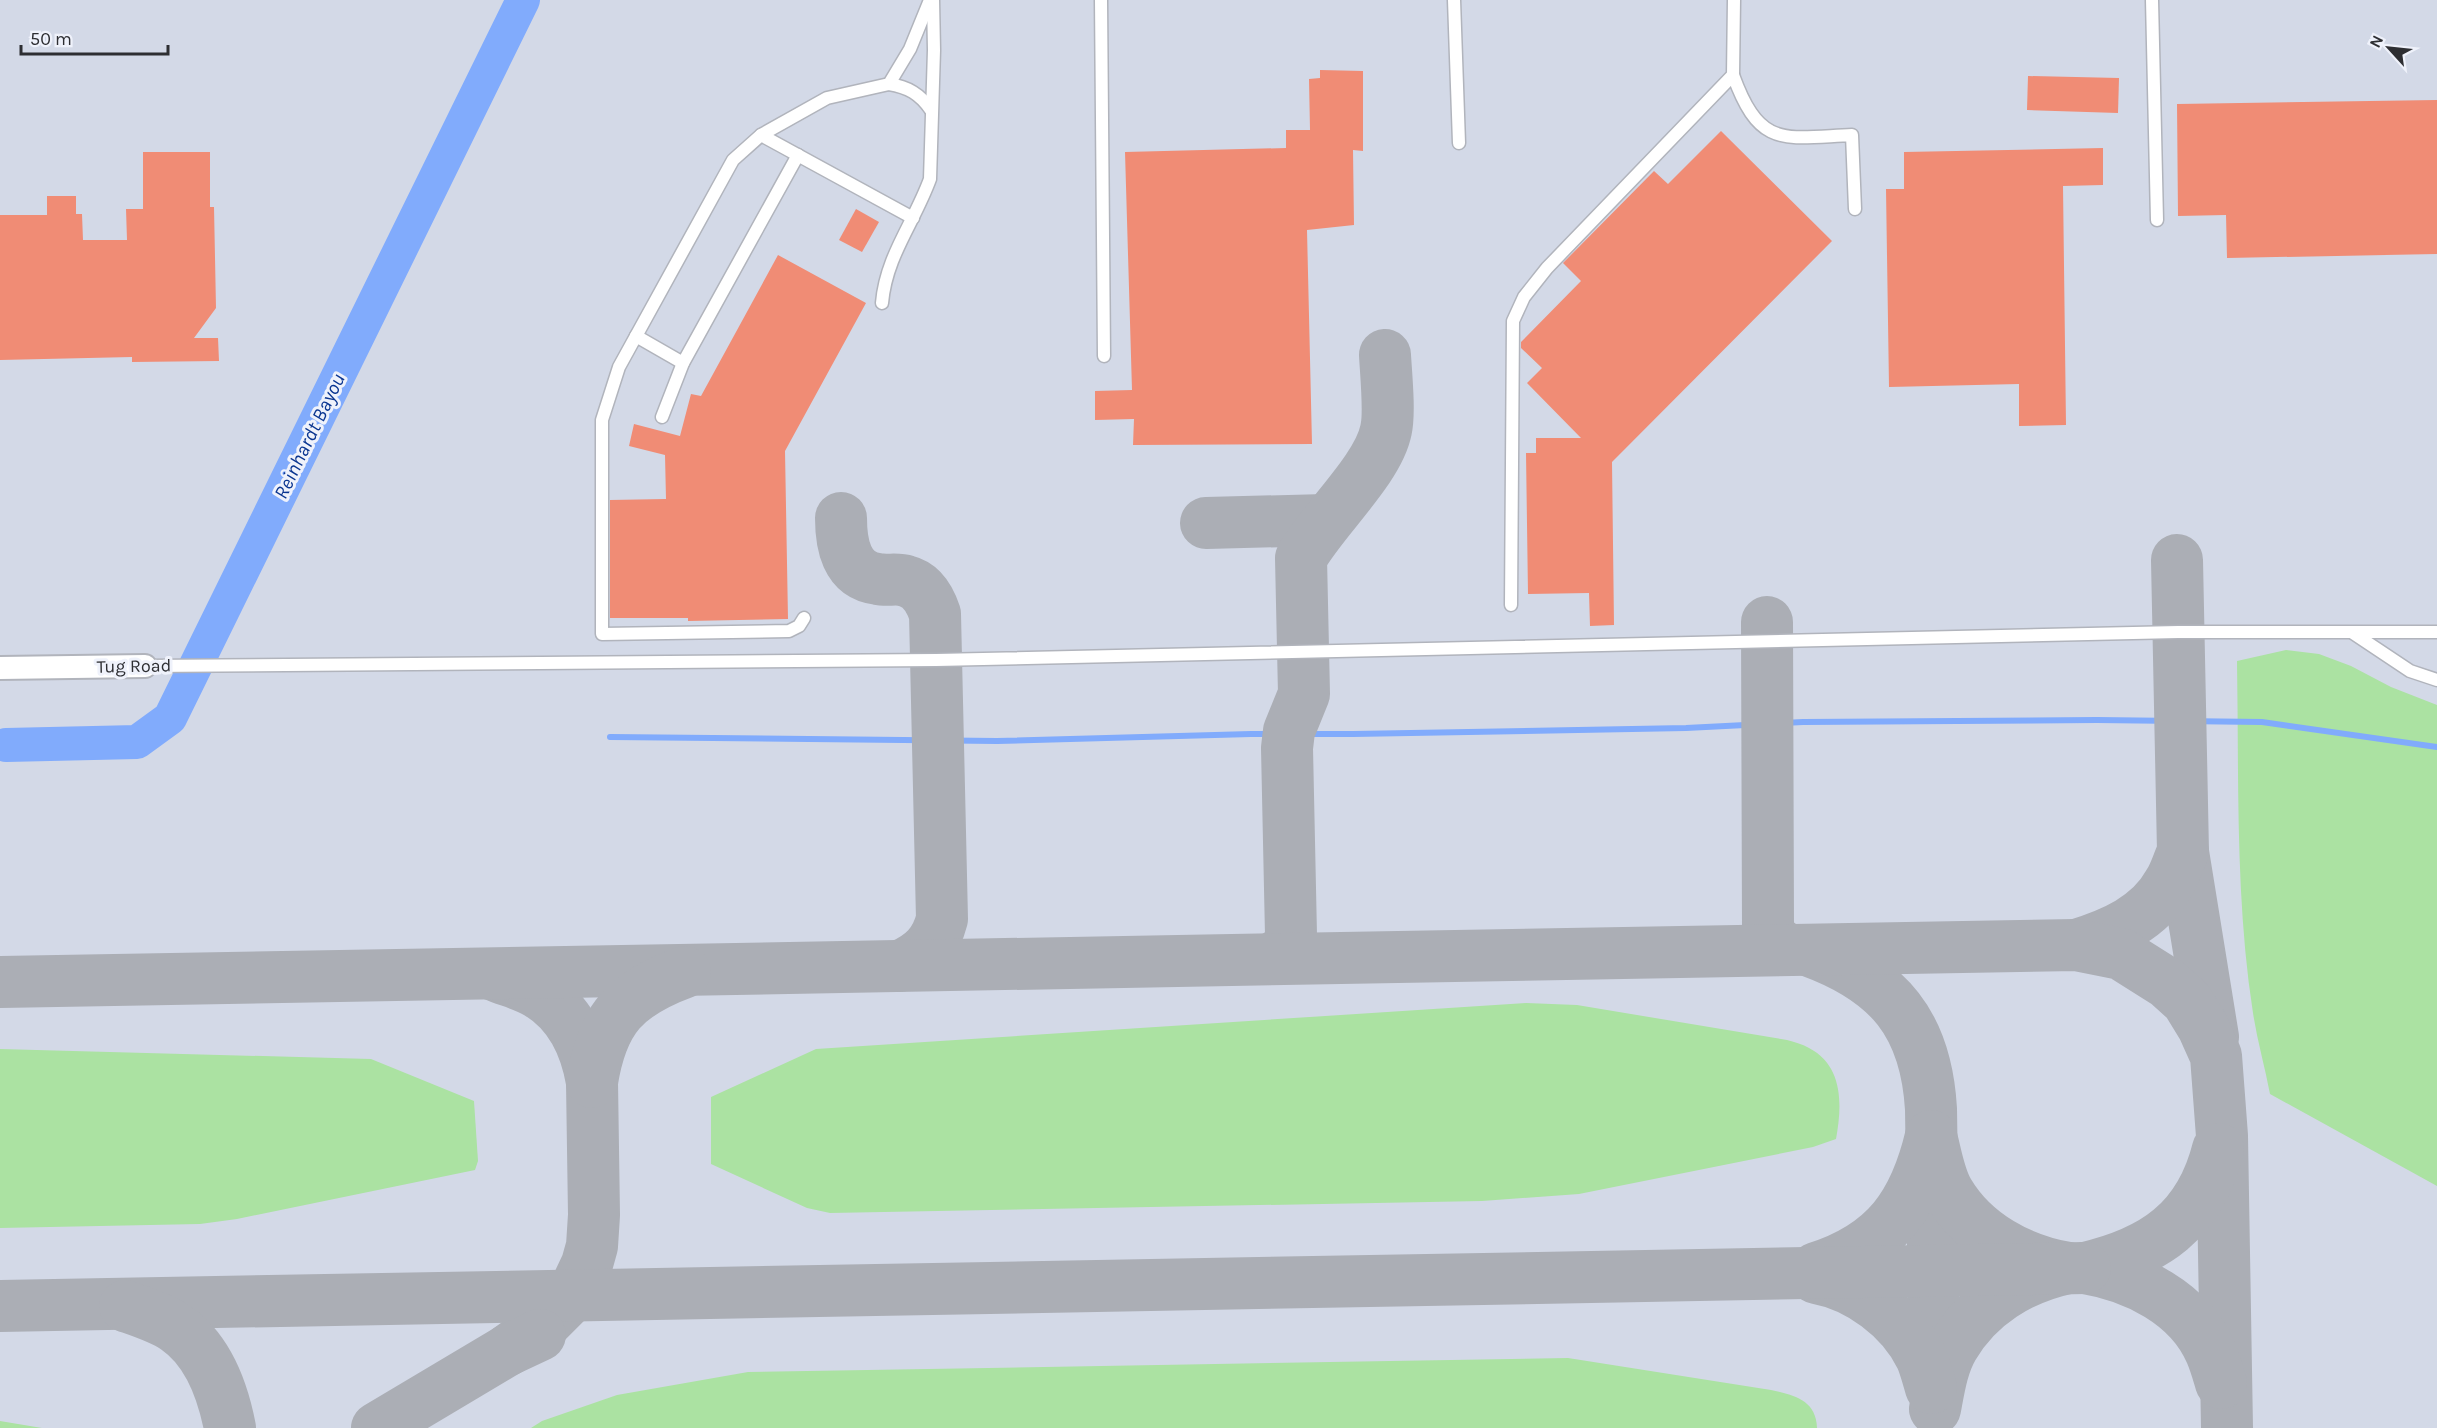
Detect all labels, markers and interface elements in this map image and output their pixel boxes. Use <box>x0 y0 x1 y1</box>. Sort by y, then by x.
scale bar <box>21 18 168 56</box>
north arrow <box>2359 18 2419 78</box>
text: 50 m <box>30 28 72 50</box>
text: N <box>2365 32 2387 51</box>
water label: Reinhardt Bayou <box>269 370 350 503</box>
street label: Tug Road <box>97 654 171 678</box>

